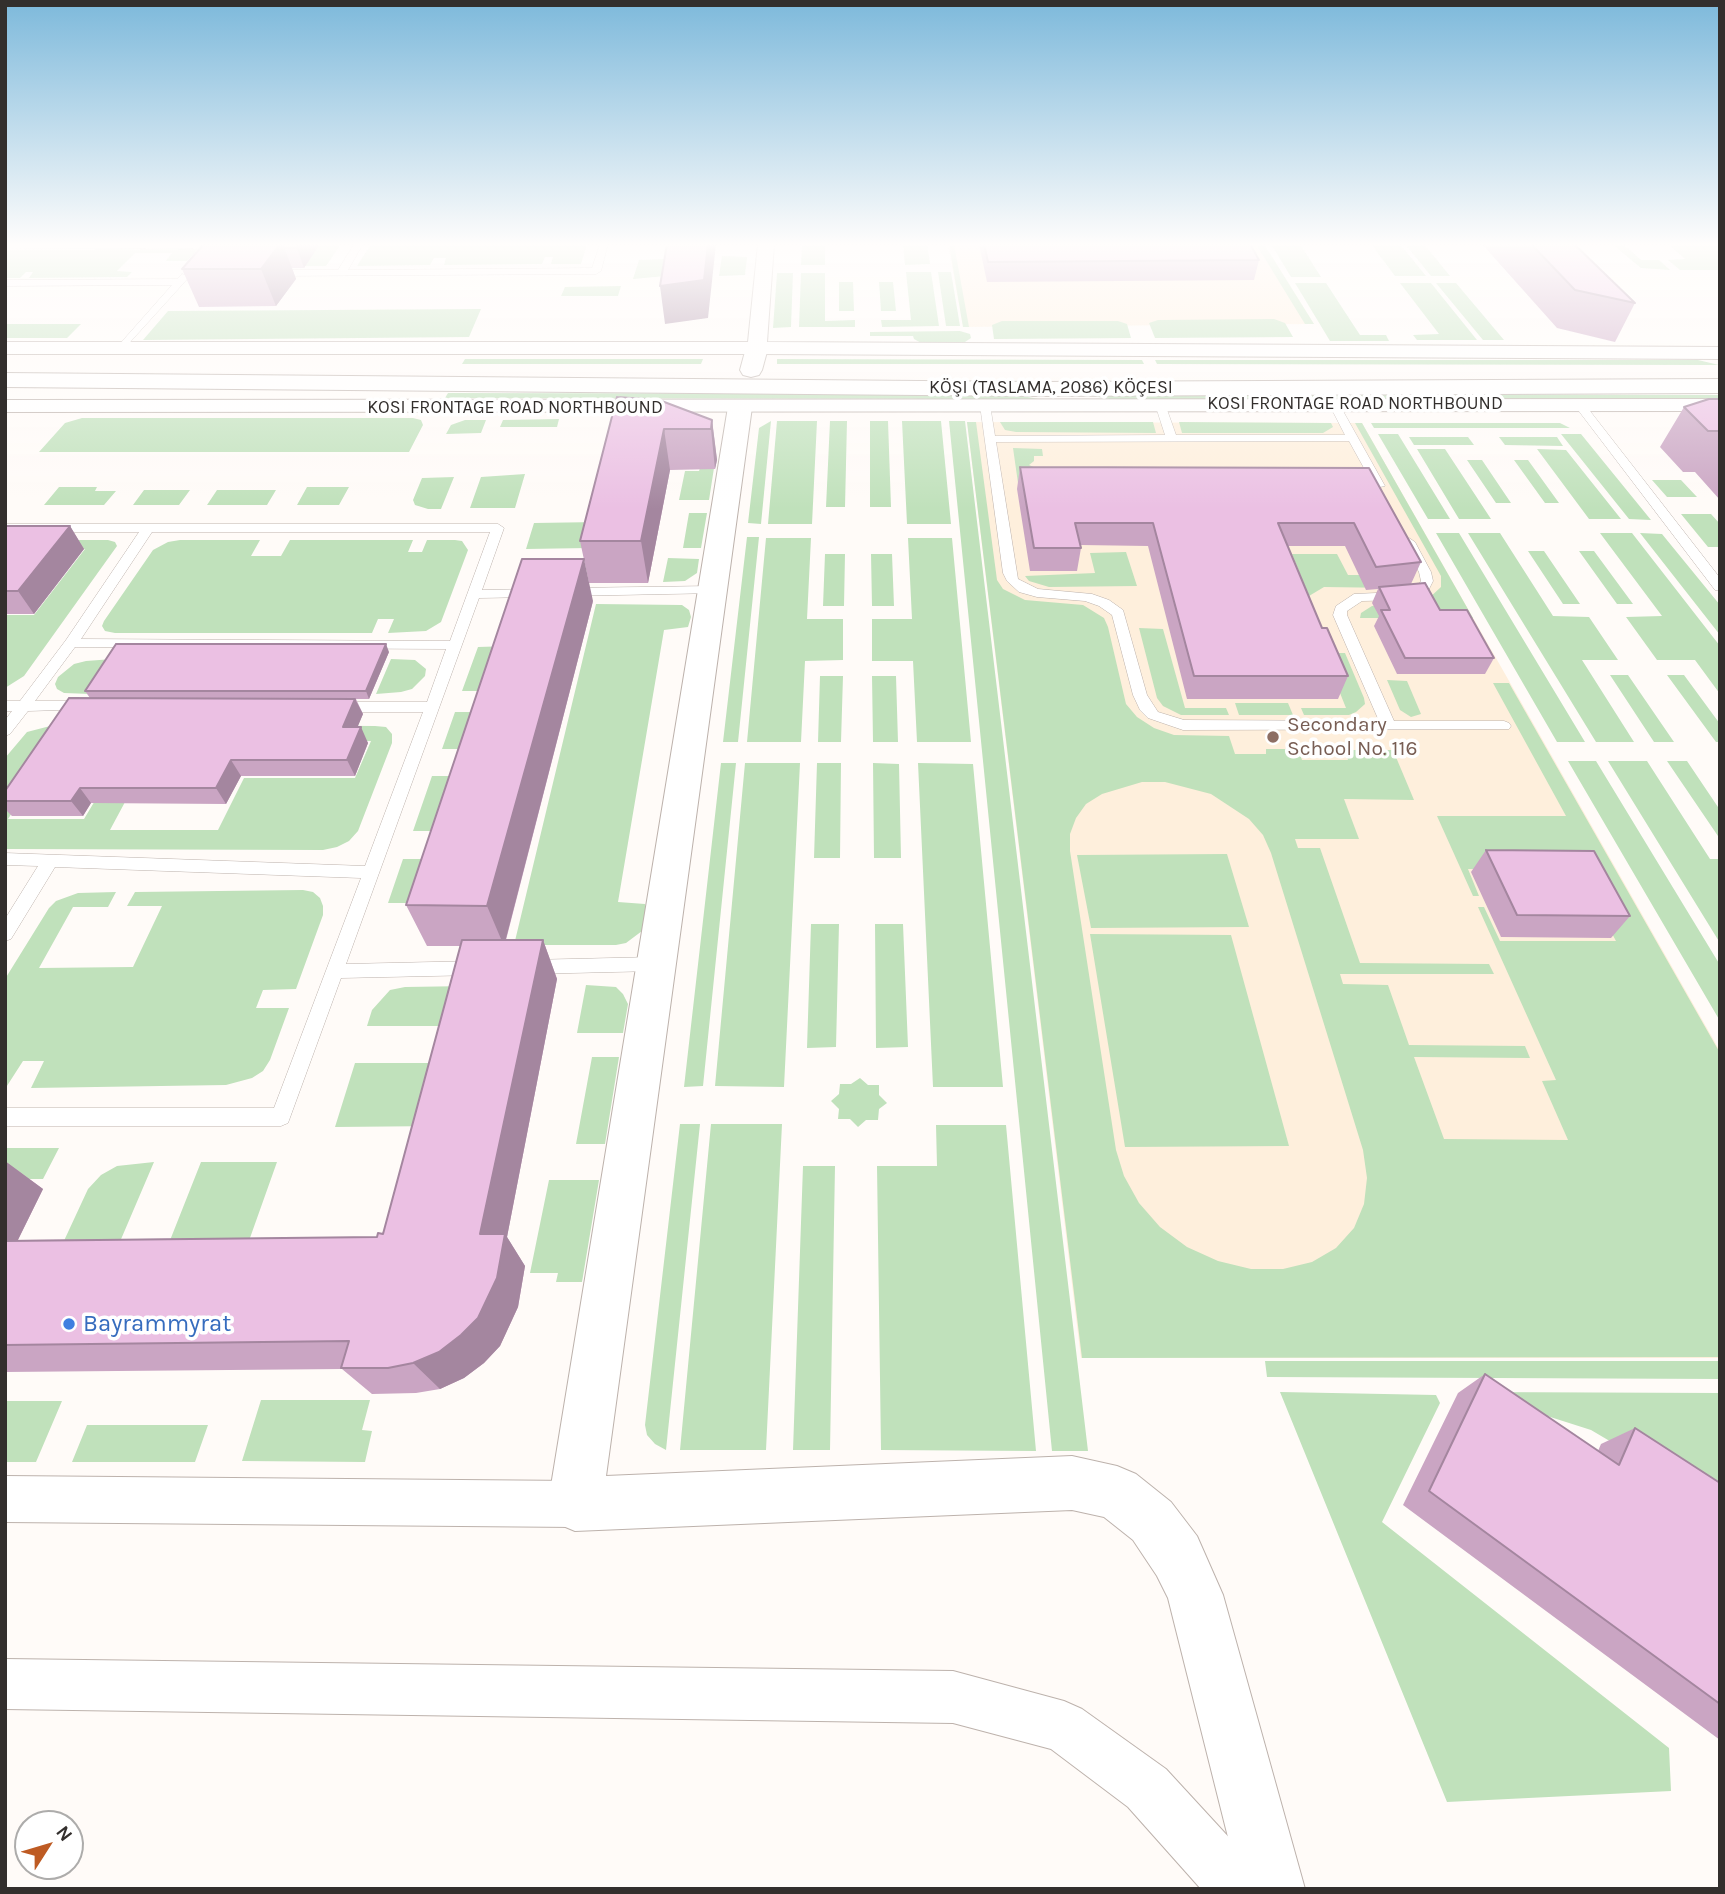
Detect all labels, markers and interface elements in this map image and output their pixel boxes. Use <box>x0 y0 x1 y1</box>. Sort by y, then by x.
street label: KÖŞI (TASLAMA, 2086) KÖÇESI <box>929 377 1173 399</box>
street label: KOSI FRONTAGE ROAD NORTHBOUND <box>1207 393 1503 415</box>
street label: KOSI FRONTAGE ROAD NORTHBOUND <box>367 397 663 419</box>
place label: Secondary School No. 116 <box>1287 712 1418 762</box>
marker: Secondary School No. 116 <box>1265 729 1281 745</box>
place label: Bayrammyrat <box>83 1310 231 1338</box>
marker: Bayrammyrat <box>61 1316 77 1332</box>
north arrow <box>14 1810 84 1880</box>
text: N <box>51 1822 77 1846</box>

